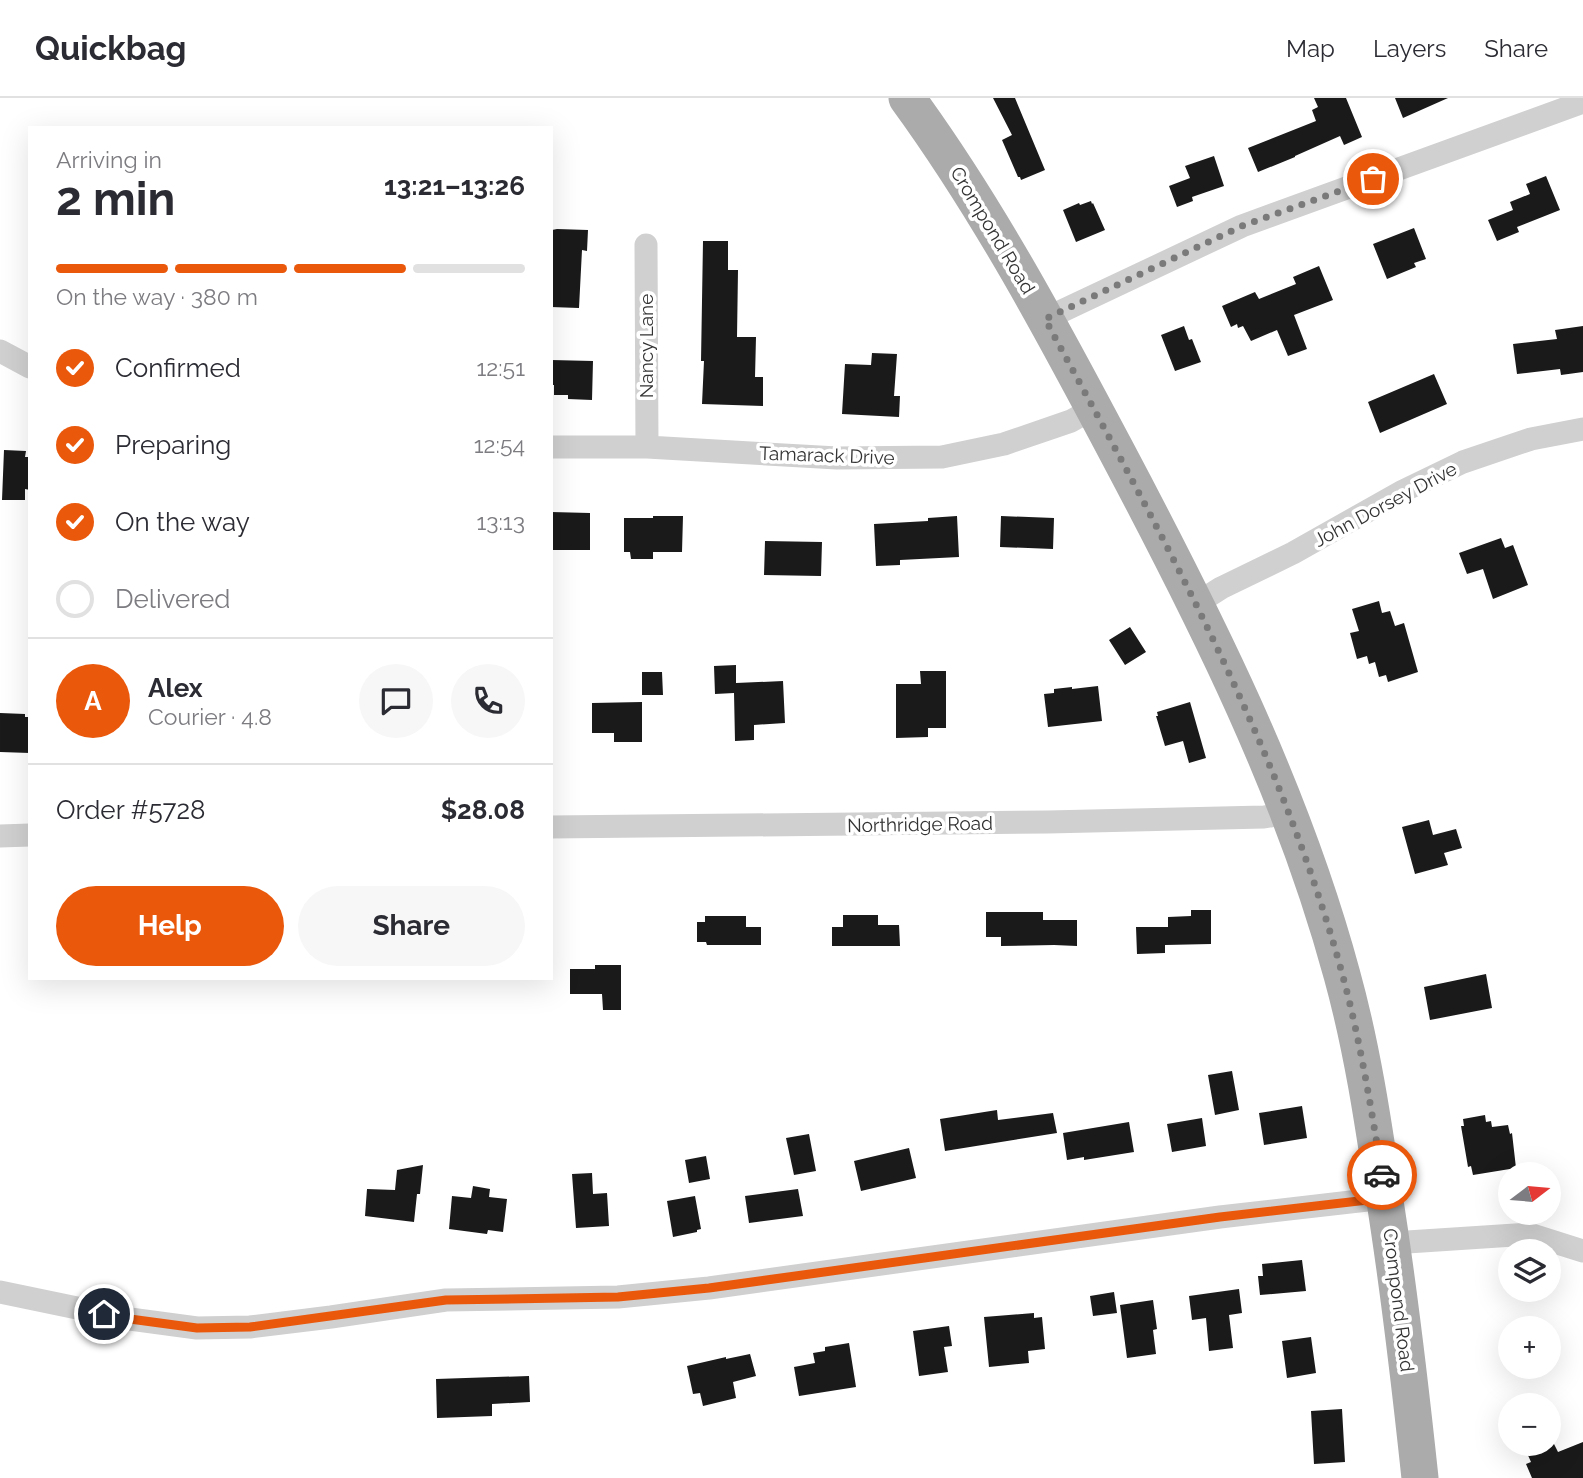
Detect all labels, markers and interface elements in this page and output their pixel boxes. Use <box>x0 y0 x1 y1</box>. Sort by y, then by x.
text: Quickbag <box>35 29 187 68</box>
text: Map <box>1286 34 1335 63</box>
text: Layers <box>1373 34 1446 63</box>
text: Share <box>1484 34 1548 63</box>
text: Arriving in <box>56 146 162 173</box>
pin <box>1343 149 1403 209</box>
icon: bag <box>1354 160 1392 198</box>
street label: Crompond Road <box>946 162 1040 298</box>
text: 13:21–13:26 <box>384 171 525 201</box>
text: 2 min <box>56 172 175 226</box>
text: On the way · 380 m <box>56 283 258 310</box>
street label: Nancy Lane <box>635 294 657 398</box>
icon: check <box>56 349 94 387</box>
text: Confirmed <box>115 353 241 383</box>
text: 12:51 <box>476 354 525 381</box>
icon: check <box>56 426 94 464</box>
text: Preparing <box>115 430 231 460</box>
text: 12:54 <box>474 431 525 458</box>
street label: Tamarack Drive <box>759 442 895 468</box>
street label: John Dorsey Drive <box>1310 457 1460 551</box>
icon: check <box>56 503 94 541</box>
text: On the way <box>115 507 250 537</box>
text: 13:13 <box>476 508 525 535</box>
text: Delivered <box>115 584 230 614</box>
button: chat <box>359 664 433 738</box>
button: phone <box>451 664 525 738</box>
text: Alex <box>148 673 203 703</box>
text: A <box>84 686 102 716</box>
text: Courier · 4.8 <box>148 703 272 730</box>
text: Order #5728 <box>56 795 205 825</box>
text: $28.08 <box>441 795 525 825</box>
street label: Northridge Road <box>847 812 993 836</box>
button: Help <box>56 886 284 966</box>
button: Share <box>298 886 525 966</box>
courier <box>1347 1140 1417 1210</box>
icon: car <box>1363 1156 1401 1194</box>
north arrow <box>1498 1162 1561 1225</box>
map controls <box>1498 1162 1561 1456</box>
street label: Crompond Road <box>1379 1227 1419 1373</box>
button: layers <box>1498 1239 1561 1302</box>
pin <box>74 1284 134 1344</box>
icon: home <box>85 1295 123 1333</box>
button: + <box>1498 1316 1561 1379</box>
button: − <box>1498 1393 1561 1456</box>

